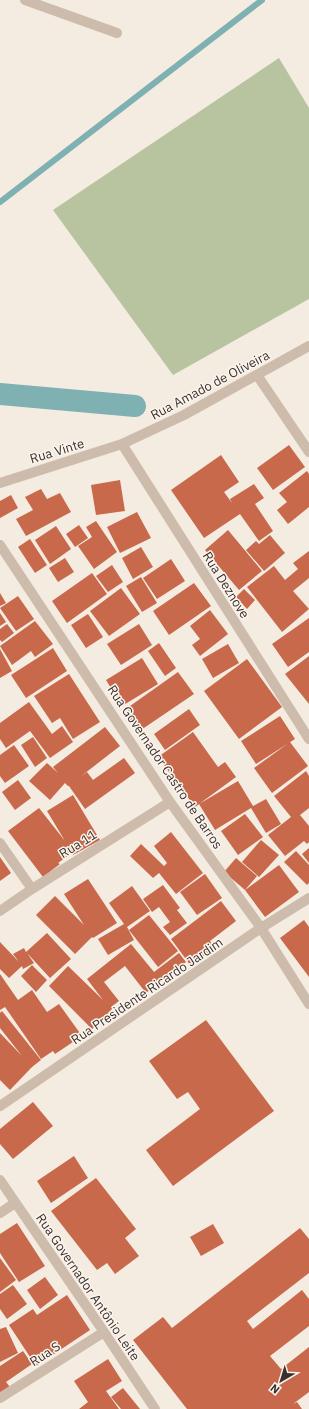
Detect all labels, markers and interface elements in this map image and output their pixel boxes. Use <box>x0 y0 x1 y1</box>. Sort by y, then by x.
street label: Rua Amado de Oliveira <box>148 346 272 424</box>
street label: Rua Vinte <box>28 435 86 467</box>
street label: Rua Deznove <box>199 548 253 622</box>
street label: Rua Governador Castro de Barros <box>104 682 226 852</box>
street label: Rua 11 <box>56 826 100 862</box>
street label: Rua Presidente Ricardo Jardim <box>68 934 226 1048</box>
street label: Rua Governador Antônio Leite <box>32 1210 144 1364</box>
street label: Rua S <box>26 1338 64 1370</box>
north arrow <box>261 1361 301 1401</box>
text: N <box>267 1381 282 1397</box>

